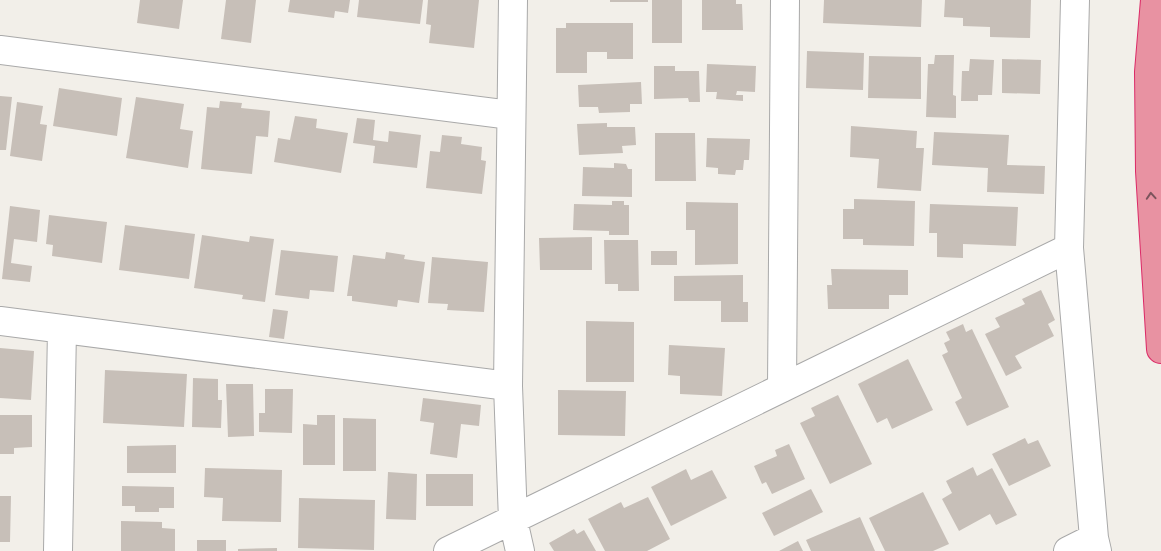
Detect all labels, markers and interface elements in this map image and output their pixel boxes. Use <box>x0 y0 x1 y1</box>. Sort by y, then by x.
one-way arrow <box>1146 191 1157 199</box>

